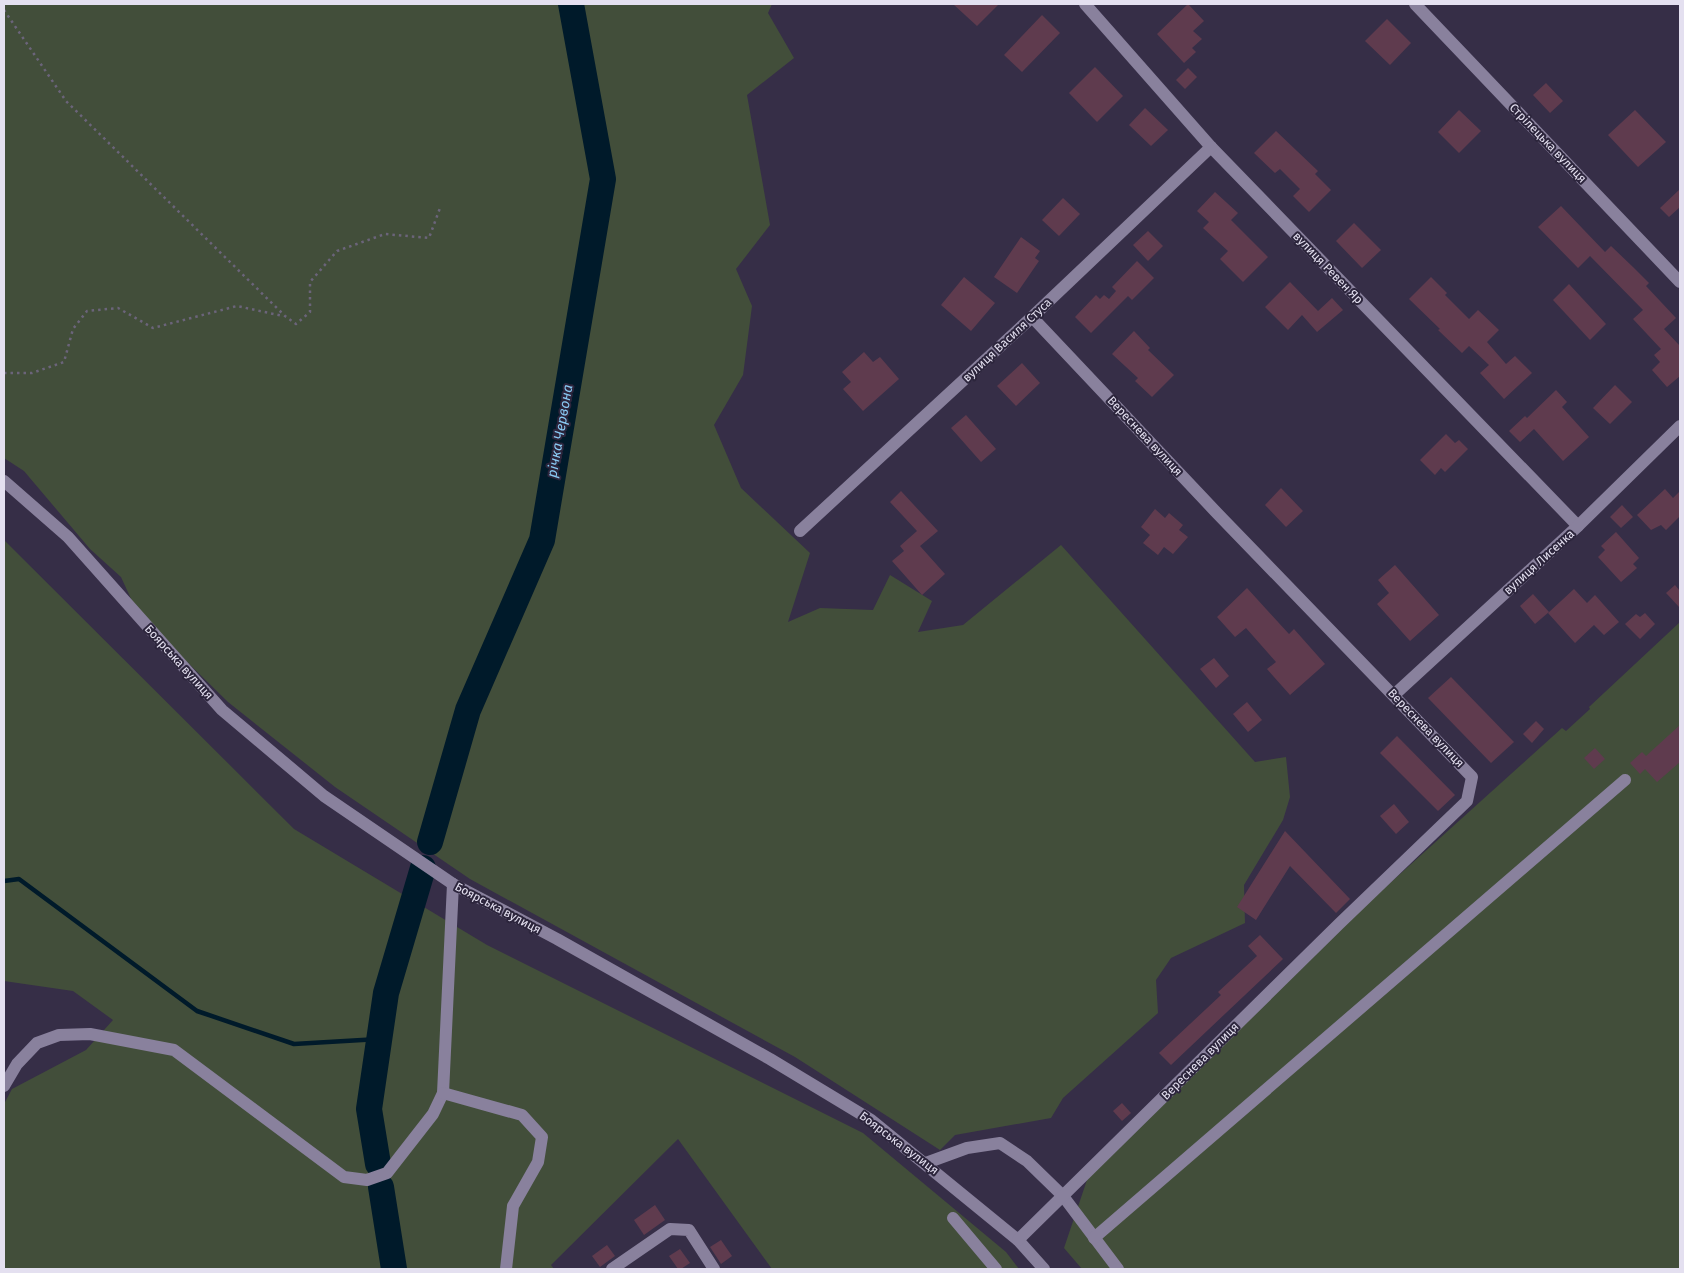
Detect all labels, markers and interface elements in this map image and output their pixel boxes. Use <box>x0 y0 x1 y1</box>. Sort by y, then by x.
street label: Стрілецька вулиця <box>1507 101 1589 185</box>
street label: вулиця Ревен Яр <box>1290 229 1366 307</box>
street label: вулиця Василя Стуса <box>960 295 1054 385</box>
water label: річка Червона <box>543 383 577 479</box>
street label: Вереснева вулиця <box>1105 393 1185 479</box>
street label: вулиця Лисенка <box>1501 527 1577 597</box>
street label: Боярська вулиця <box>142 622 216 702</box>
street label: Вереснева вулиця <box>1385 686 1467 770</box>
street label: Боярська вулиця <box>453 879 543 937</box>
street label: Вереснева вулиця <box>1159 1020 1241 1102</box>
street label: Боярська вулиця <box>857 1109 941 1177</box>

